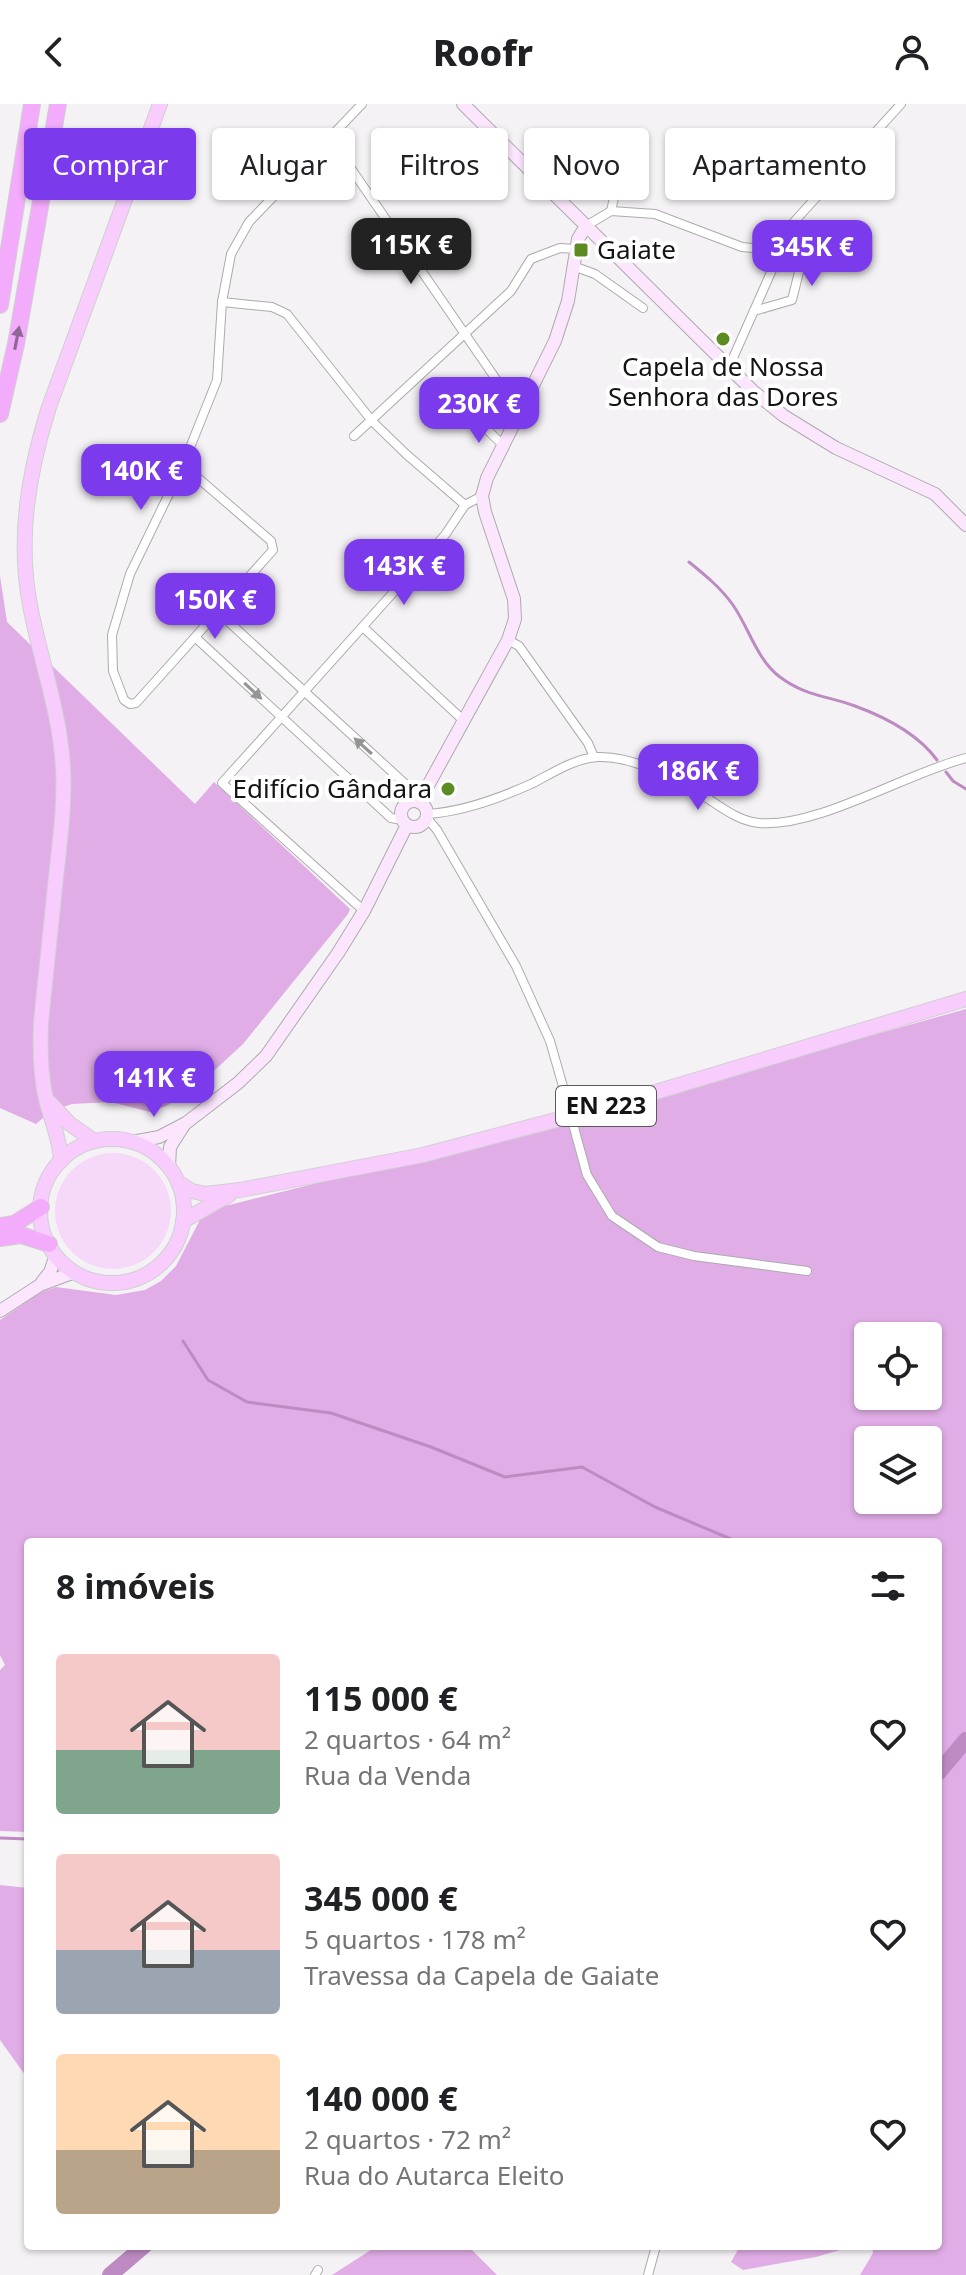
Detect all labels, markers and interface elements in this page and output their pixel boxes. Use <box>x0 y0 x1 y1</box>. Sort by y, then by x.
text: Roofr <box>433 28 533 77</box>
icon: back <box>32 30 76 74</box>
icon: person <box>890 30 934 74</box>
chip: Comprar <box>24 128 196 200</box>
chip: Alugar <box>212 128 355 200</box>
chip: Filtros <box>371 128 508 200</box>
chip: Novo <box>524 128 649 200</box>
chip: Apartamento <box>665 128 895 200</box>
pin: 115K € <box>346 218 476 286</box>
pin: 345K € <box>747 220 877 288</box>
text: 115K € <box>369 226 453 262</box>
text: 345K € <box>770 228 854 264</box>
place label: Gaiate <box>597 231 676 267</box>
marker: Gaiate <box>572 241 590 259</box>
one-way arrow <box>11 325 23 350</box>
marker: Capela de Nossa Senhora das Dores <box>714 330 732 348</box>
place label: Capela de Nossa Senhora das Dores <box>608 348 838 414</box>
pin: 230K € <box>414 377 544 445</box>
text: 230K € <box>437 385 521 421</box>
pin: 140K € <box>76 444 206 512</box>
text: 140K € <box>99 452 183 488</box>
pin: 143K € <box>339 539 469 607</box>
text: 143K € <box>362 547 446 583</box>
pin: 150K € <box>150 573 280 641</box>
text: 150K € <box>173 581 257 617</box>
one-way arrow <box>243 682 262 700</box>
one-way arrow <box>354 737 373 755</box>
pin: 186K € <box>633 744 763 812</box>
text: 186K € <box>656 752 740 788</box>
place label: Edifício Gândara <box>233 770 432 806</box>
marker: Edifício Gândara <box>439 780 457 798</box>
pin: 141K € <box>89 1051 219 1119</box>
text: 141K € <box>112 1059 196 1095</box>
road number: EN 223 <box>556 1086 656 1126</box>
map controls <box>854 1322 942 1514</box>
button: locate <box>854 1322 942 1410</box>
button: layers <box>854 1426 942 1514</box>
text: 8 imóveis <box>56 1563 215 1609</box>
icon: filters <box>866 1564 910 1608</box>
text: 115 000 € <box>304 1675 458 1721</box>
icon: home <box>120 1686 216 1782</box>
icon: heart <box>866 1712 910 1756</box>
text: 2 quartos · 64 m² <box>304 1721 511 1757</box>
text: Rua da Venda <box>304 1757 471 1793</box>
text: 345 000 € <box>304 1875 458 1921</box>
icon: home <box>120 1886 216 1982</box>
icon: heart <box>866 1912 910 1956</box>
text: 5 quartos · 178 m² <box>304 1921 526 1957</box>
text: Travessa da Capela de Gaiate <box>304 1957 659 1993</box>
text: 140 000 € <box>304 2075 458 2121</box>
icon: home <box>120 2086 216 2182</box>
icon: heart <box>866 2112 910 2156</box>
text: 2 quartos · 72 m² <box>304 2121 511 2157</box>
text: Rua do Autarca Eleito <box>304 2157 564 2193</box>

